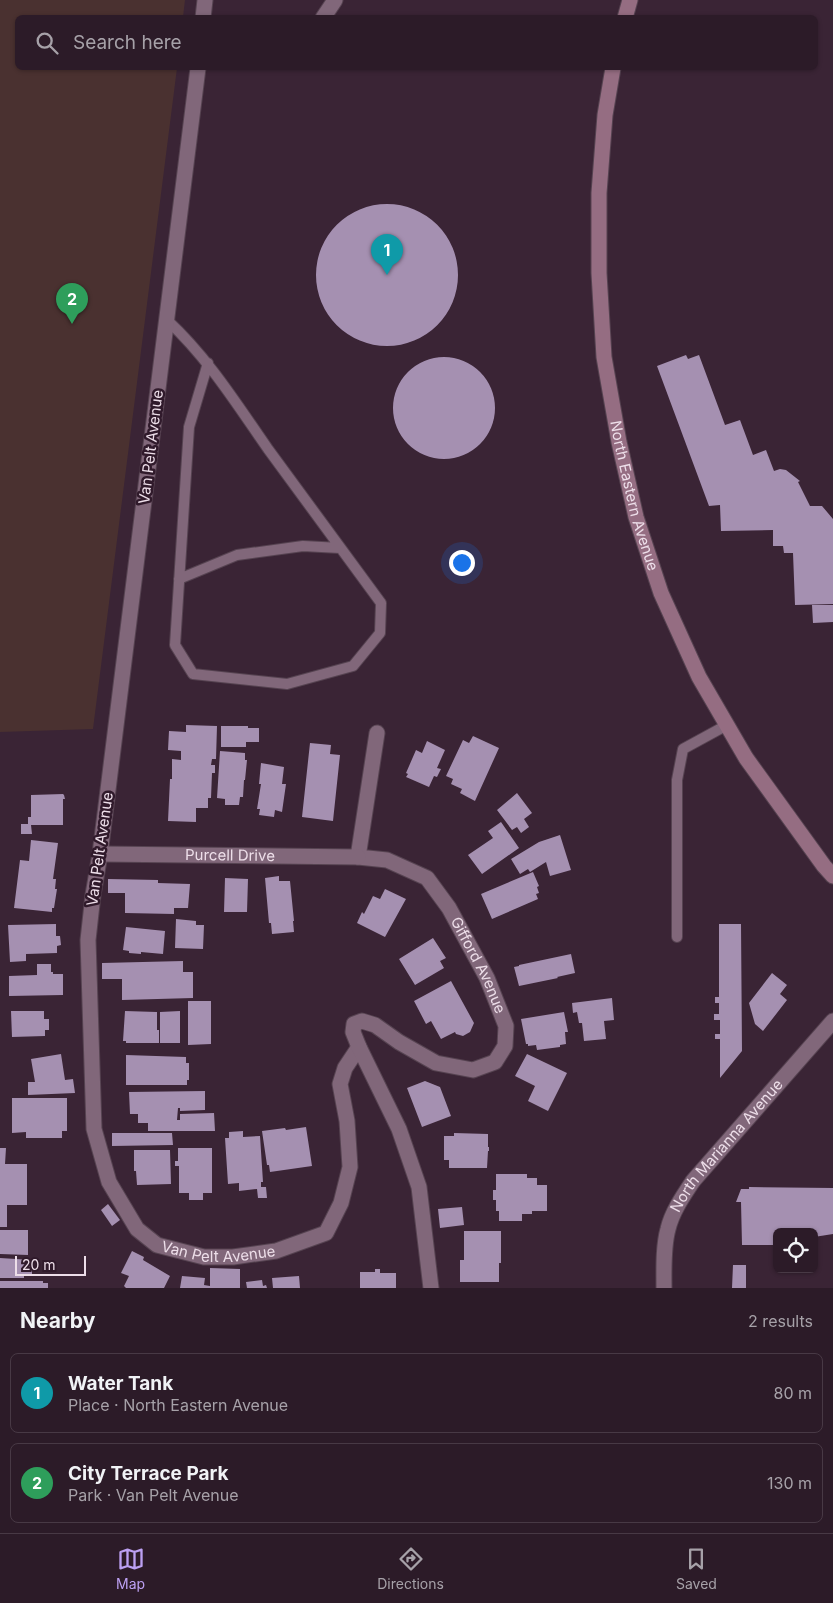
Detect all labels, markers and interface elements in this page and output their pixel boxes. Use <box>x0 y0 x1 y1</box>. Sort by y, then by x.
search box <box>15 15 818 70</box>
icon: search <box>33 29 61 57</box>
text: Search here <box>73 31 182 54</box>
pin: 1 <box>371 234 403 275</box>
pin: 2 <box>56 283 88 324</box>
street label: Van Pelt Avenue <box>134 389 167 505</box>
street label: North Eastern Avenue <box>606 419 663 573</box>
your location <box>449 550 475 576</box>
street label: Van Pelt Avenue <box>82 791 117 907</box>
street label: Purcell Drive <box>185 845 275 865</box>
street label: Gifford Avenue <box>447 913 510 1016</box>
street label: North Marianna Avenue <box>666 1075 787 1215</box>
map controls <box>773 1228 818 1273</box>
button: locate <box>773 1228 818 1273</box>
street label: Van Pelt Avenue <box>160 1237 276 1266</box>
scale bar <box>15 1253 86 1276</box>
text: 20 m <box>22 1256 56 1273</box>
text: Nearby <box>20 1308 95 1333</box>
text: 2 results <box>748 1311 813 1331</box>
text: Water Tank <box>68 1372 173 1395</box>
text: 1 <box>34 1383 40 1403</box>
text: 80 m <box>773 1383 812 1403</box>
text: Place · North Eastern Avenue <box>68 1395 288 1415</box>
text: City Terrace Park <box>68 1462 229 1485</box>
text: 2 <box>32 1473 42 1493</box>
text: 130 m <box>767 1473 812 1493</box>
text: Park · Van Pelt Avenue <box>68 1485 239 1505</box>
tab: Map <box>116 1545 145 1592</box>
tab: Directions <box>377 1545 444 1592</box>
tab: Saved <box>676 1545 717 1592</box>

